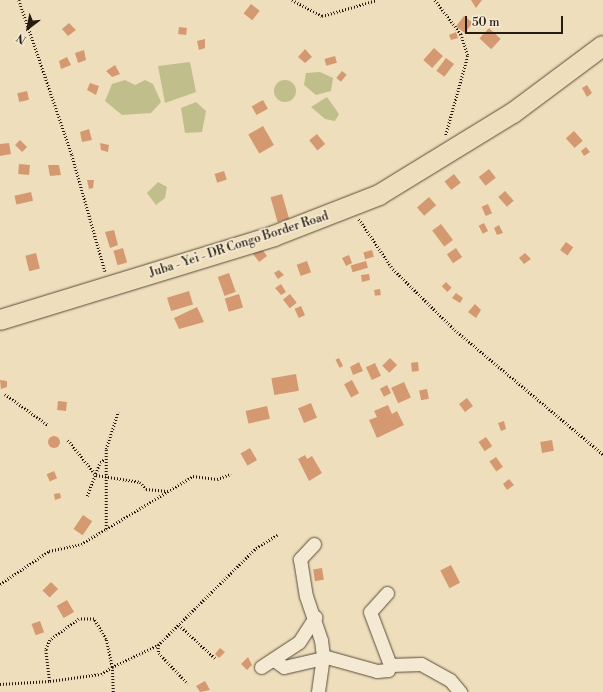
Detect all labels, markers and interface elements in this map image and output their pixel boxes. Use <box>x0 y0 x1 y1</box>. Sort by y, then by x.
north arrow <box>8 8 48 48</box>
scale bar <box>467 8 565 34</box>
text: 50 m <box>472 15 500 30</box>
text: N <box>14 30 29 46</box>
street label: Juba - Yei - DR Congo Border Road <box>148 209 330 281</box>

